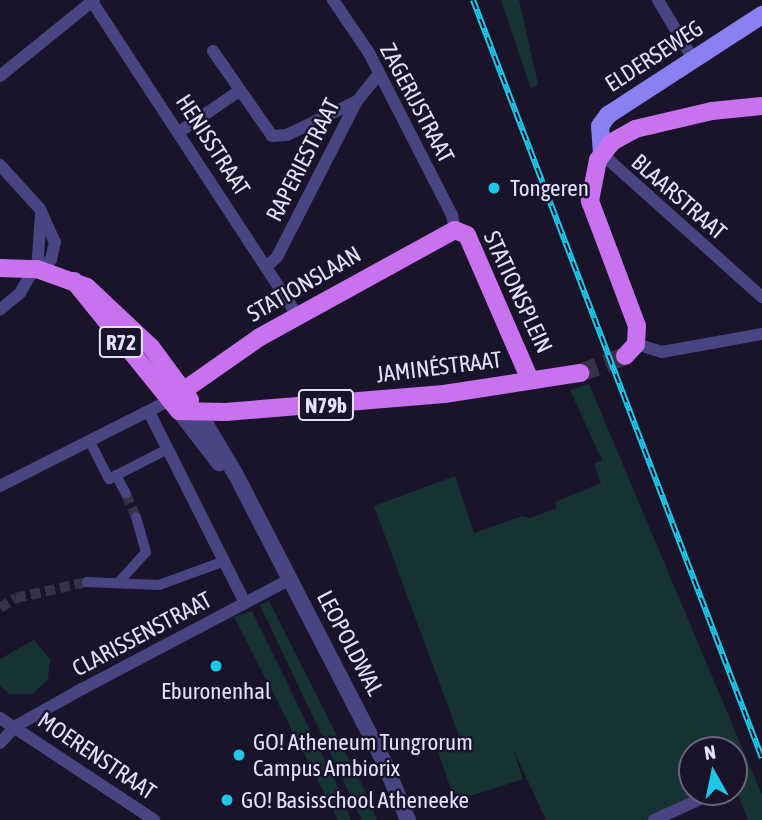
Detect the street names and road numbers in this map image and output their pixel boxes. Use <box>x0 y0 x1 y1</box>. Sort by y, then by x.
street label: ELDERSEWEG <box>600 14 708 98</box>
street label: ZAGERIJSTRAAT <box>374 39 460 167</box>
street label: HENISSTRAAT <box>170 89 256 201</box>
street label: RAPERIESTRAAT <box>260 94 346 226</box>
street label: BLAARSTRAAT <box>626 148 732 246</box>
street label: STATIONSPLEIN <box>478 227 558 357</box>
street label: STATIONSLAAN <box>242 240 366 328</box>
road number: R72 <box>98 324 144 360</box>
street label: JAMINÉSTRAAT <box>375 346 503 388</box>
road number: N79b <box>296 388 356 422</box>
street label: CLARISSENSTRAAT <box>68 586 216 682</box>
street label: LEOPOLDWAL <box>311 586 389 700</box>
street label: MOERENSTRAAT <box>33 706 161 806</box>

